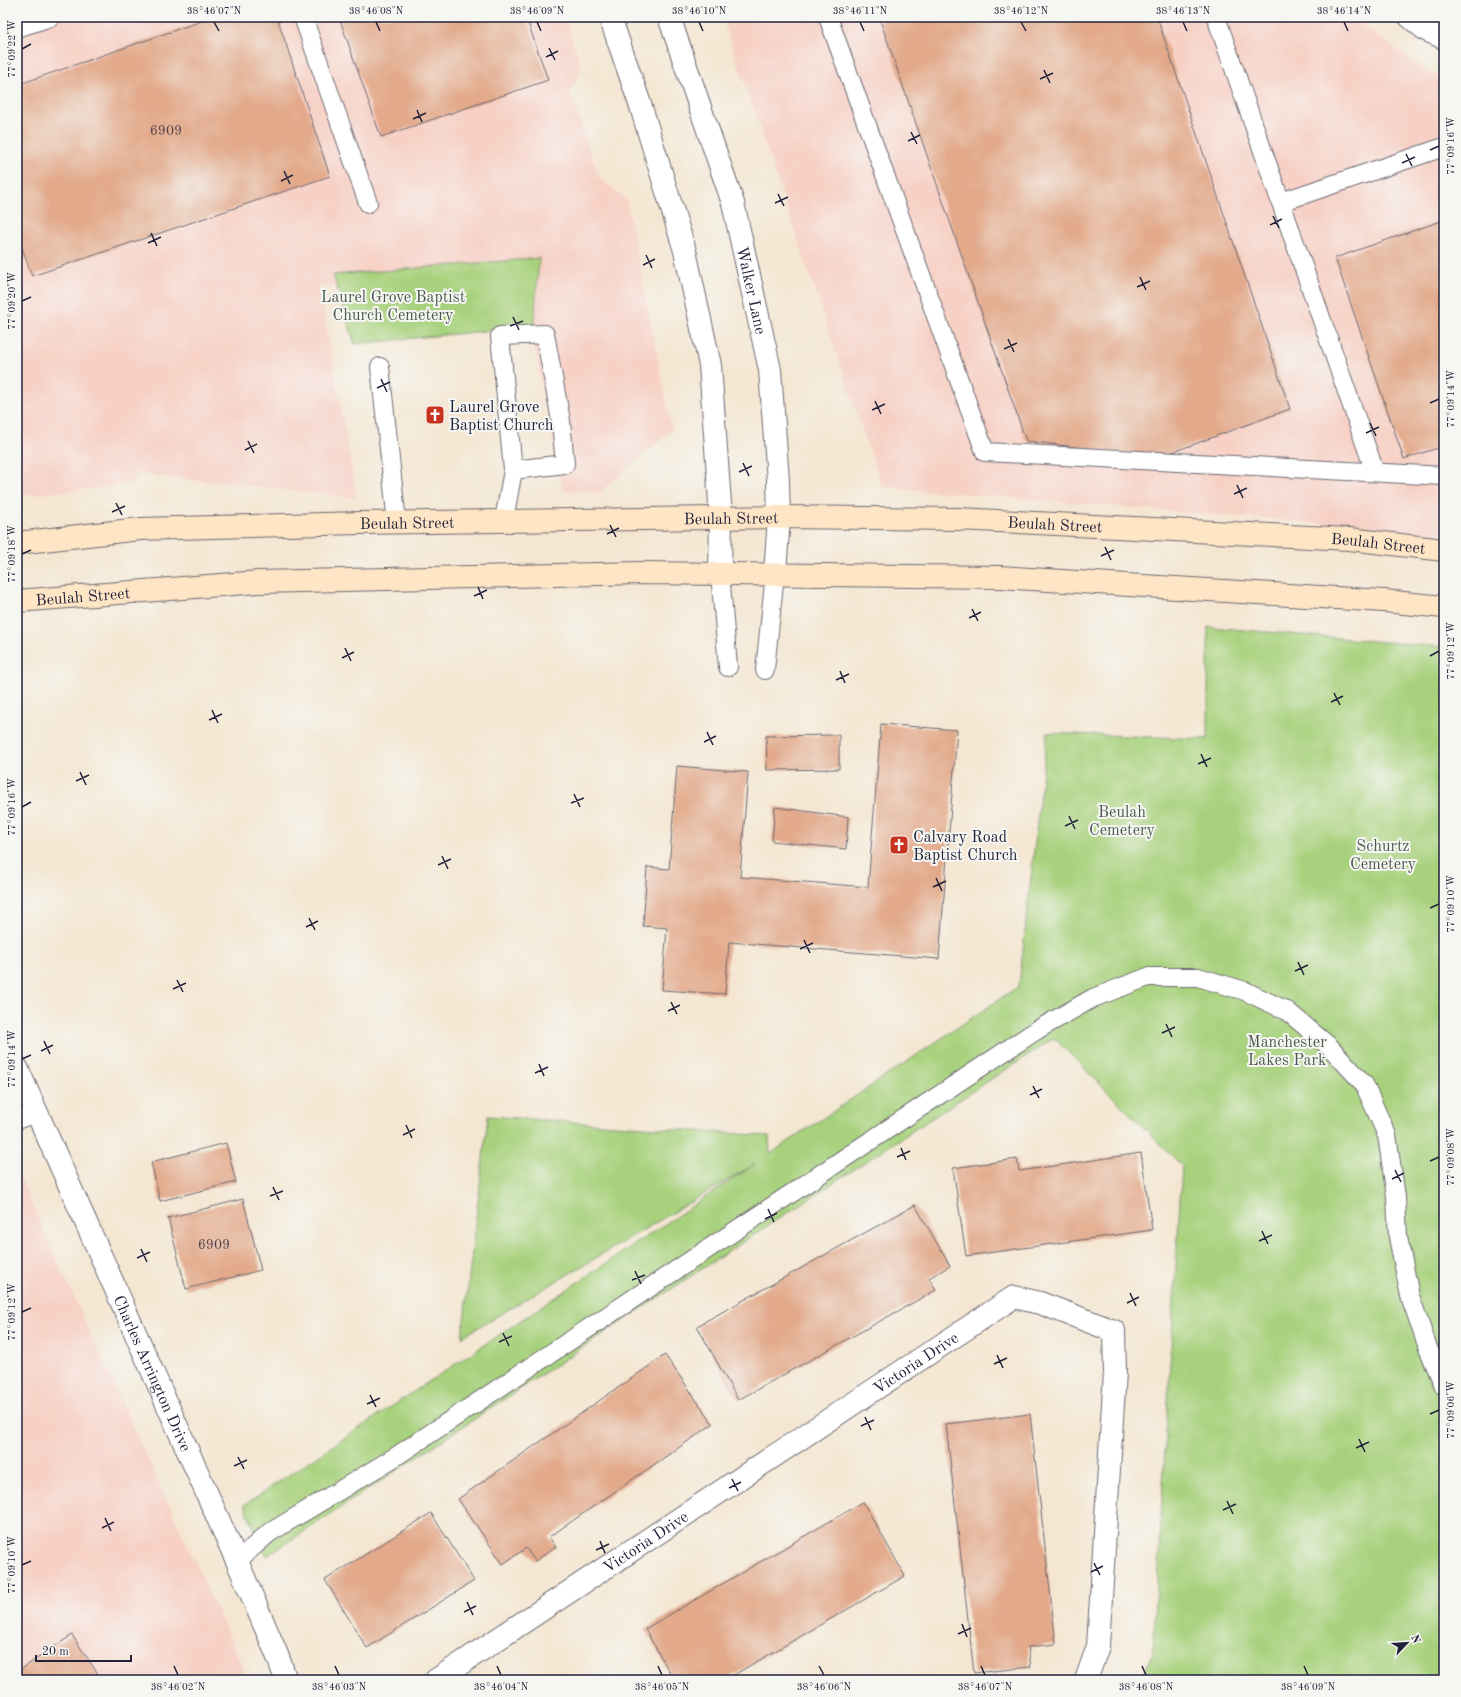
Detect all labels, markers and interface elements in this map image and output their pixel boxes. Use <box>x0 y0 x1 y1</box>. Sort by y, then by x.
text: 38°46'07"N <box>187 6 242 16</box>
text: 38°46'08"N <box>349 6 404 16</box>
text: 38°46'09"N <box>510 6 565 16</box>
text: 38°46'10"N <box>672 6 727 16</box>
text: 38°46'11"N <box>833 6 888 16</box>
text: 38°46'12"N <box>994 6 1049 16</box>
text: 38°46'13"N <box>1156 6 1211 16</box>
text: 38°46'14"N <box>1317 6 1372 16</box>
text: 77°09'22"W <box>7 20 17 78</box>
text: 77°09'16"W <box>1446 117 1456 175</box>
house number: 6909 <box>150 124 182 138</box>
street label: Walker Lane <box>733 245 768 336</box>
text: 77°09'20"W <box>7 272 17 330</box>
park label: Laurel Grove Baptist Church Cemetery <box>321 290 466 324</box>
text: 77°09'14"W <box>1446 370 1456 428</box>
place label: Laurel Grove Baptist Church <box>449 400 554 434</box>
church icon: Laurel Grove Baptist Church <box>424 404 446 426</box>
street label: Beulah Street <box>684 511 779 528</box>
street label: Beulah Street <box>360 516 455 533</box>
street label: Beulah Street <box>1007 516 1103 536</box>
text: 77°09'18"W <box>7 525 17 583</box>
street label: Beulah Street <box>1331 532 1427 558</box>
street label: Beulah Street <box>35 586 131 610</box>
text: 77°09'12"W <box>1446 622 1456 680</box>
text: 77°09'16"W <box>7 778 17 836</box>
park label: Beulah Cemetery <box>1089 805 1156 839</box>
place label: Calvary Road Baptist Church <box>913 830 1018 864</box>
church icon: Calvary Road Baptist Church <box>888 834 910 856</box>
park label: Schurtz Cemetery <box>1350 839 1417 873</box>
text: 77°09'10"W <box>1446 875 1456 933</box>
text: 77°09'14"W <box>7 1030 17 1088</box>
park label: Manchester Lakes Park <box>1247 1035 1327 1069</box>
text: 77°09'08"W <box>1446 1128 1456 1186</box>
house number: 6909 <box>198 1238 230 1252</box>
text: 77°09'12"W <box>7 1283 17 1341</box>
street label: Charles Arrington Drive <box>110 1293 193 1454</box>
street label: Victoria Drive <box>871 1330 962 1398</box>
text: 77°09'06"W <box>1446 1381 1456 1439</box>
street label: Victoria Drive <box>601 1509 692 1577</box>
text: 77°09'10"W <box>7 1536 17 1594</box>
north arrow <box>1387 1623 1427 1663</box>
text: N <box>1408 1633 1422 1646</box>
scale bar <box>36 1637 131 1663</box>
text: 20 m <box>42 1646 69 1658</box>
text: 38°46'02"N <box>151 1682 206 1692</box>
text: 38°46'03"N <box>312 1682 367 1692</box>
text: 38°46'04"N <box>474 1682 529 1692</box>
text: 38°46'05"N <box>635 1682 690 1692</box>
text: 38°46'06"N <box>797 1682 852 1692</box>
text: 38°46'07"N <box>958 1682 1013 1692</box>
text: 38°46'08"N <box>1119 1682 1174 1692</box>
text: 38°46'09"N <box>1281 1682 1336 1692</box>

